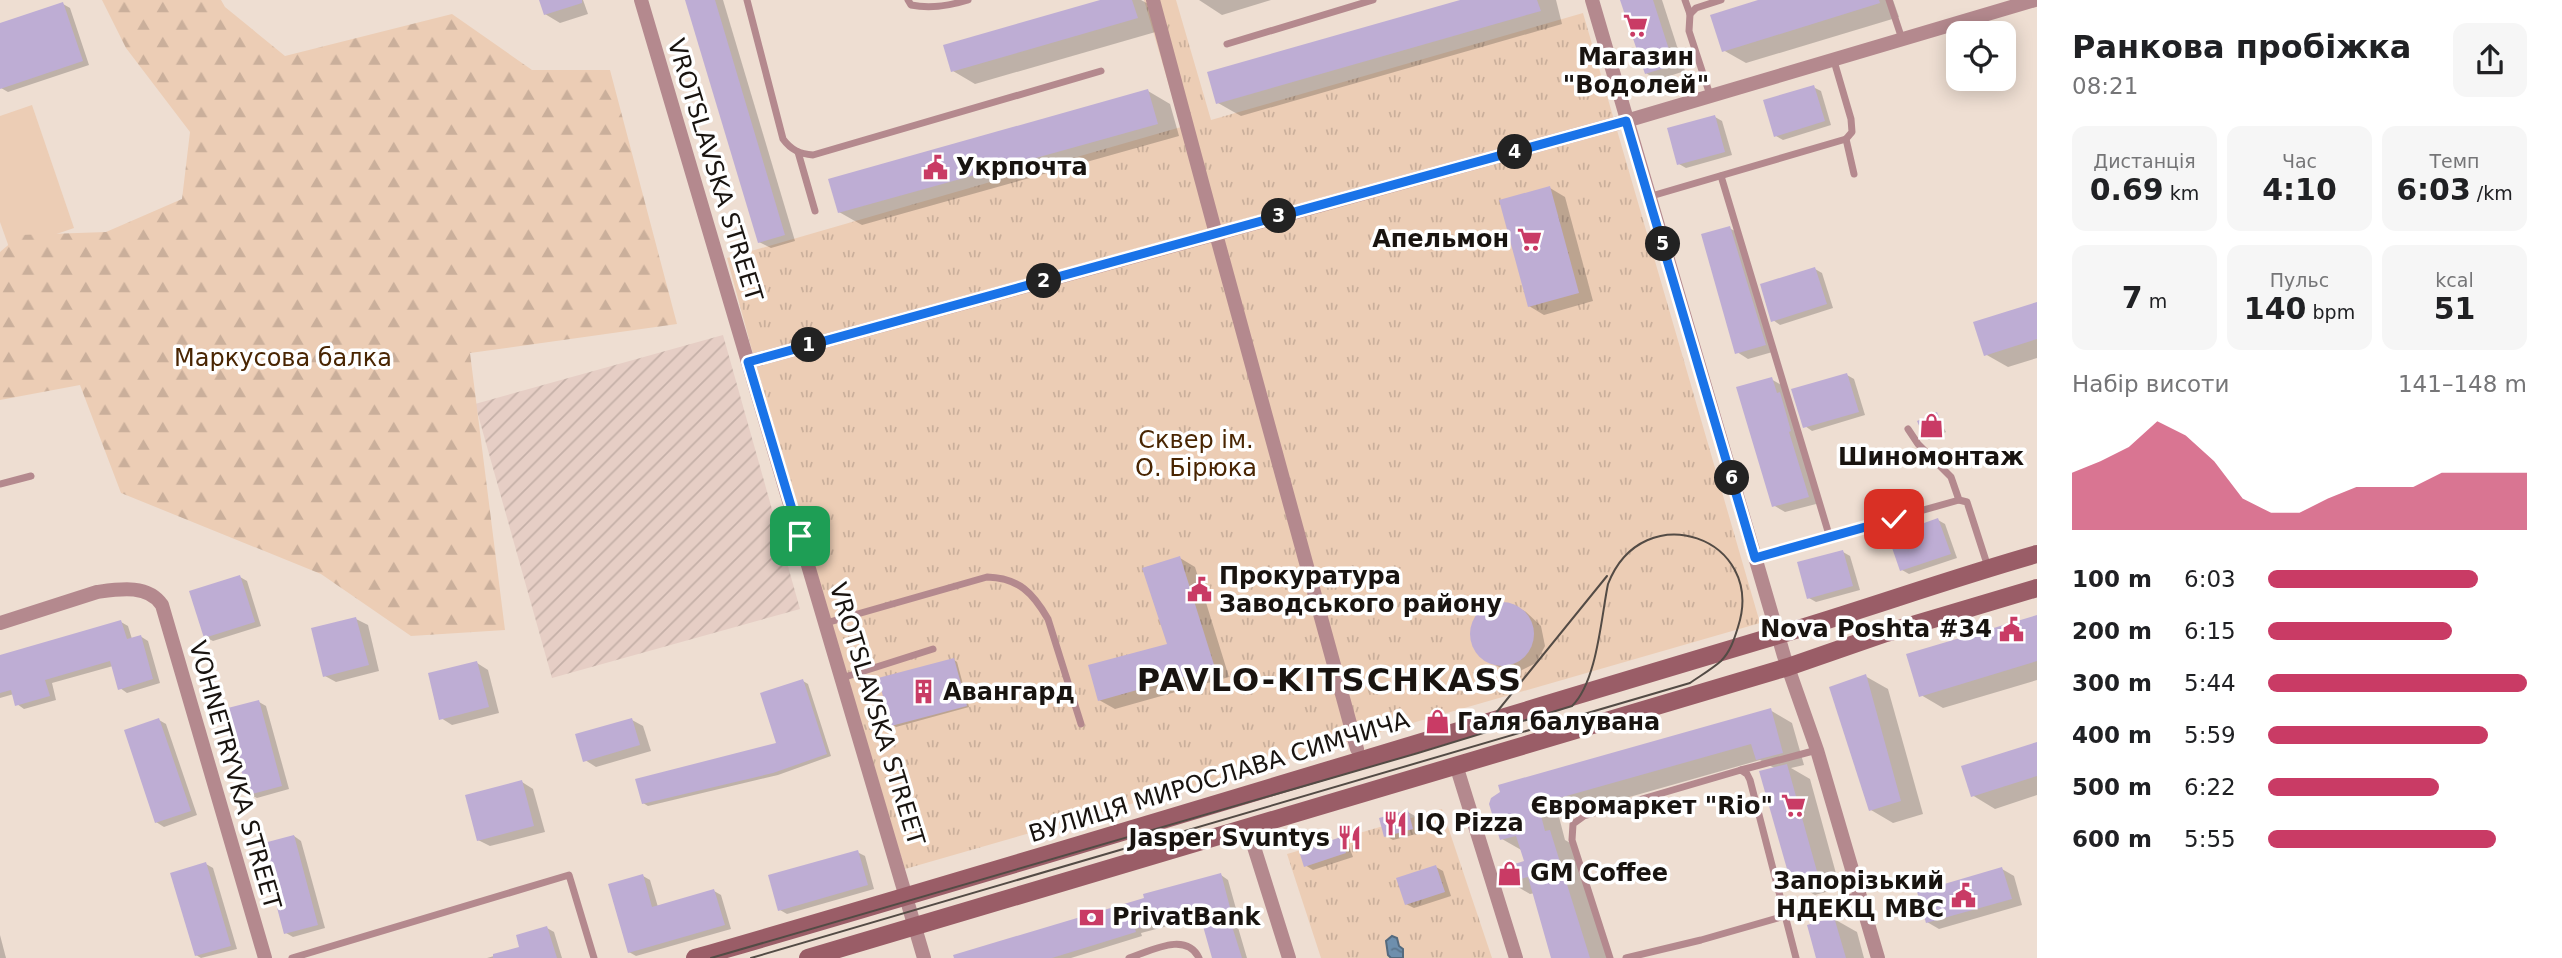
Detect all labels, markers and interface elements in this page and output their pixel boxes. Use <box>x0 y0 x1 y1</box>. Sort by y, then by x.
supermarket icon: Магазин "Водолей" <box>1622 12 1650 40</box>
map controls <box>1946 21 2016 91</box>
button: locate <box>1946 21 2016 91</box>
button: share <box>2453 23 2527 97</box>
text: Ранкова пробіжка <box>2072 28 2411 66</box>
street label: VROTSLAVSKA STREET <box>662 35 768 305</box>
place label: Магазин "Водолей" <box>1563 43 1709 99</box>
text: 08:21 <box>2072 73 2138 99</box>
pin: 4 <box>1498 134 1532 170</box>
text: 4 <box>1508 140 1521 162</box>
text: Дистанція <box>2093 150 2196 172</box>
text: Час <box>2282 150 2317 172</box>
text: Темп <box>2429 150 2480 172</box>
public building icon: Укрпочта <box>922 153 950 181</box>
place label: Укрпочта <box>956 153 1088 181</box>
text: 0.69 <box>2090 172 2164 207</box>
text: 4:10 <box>2262 172 2337 207</box>
text: 6:03 <box>2396 172 2471 207</box>
text: km <box>2164 182 2199 204</box>
text: /km <box>2471 182 2513 204</box>
pin: 3 <box>1262 198 1296 234</box>
text: 3 <box>1272 204 1285 226</box>
place label: Апельмон <box>1372 225 1509 253</box>
supermarket icon: Апельмон <box>1515 225 1543 253</box>
pin: 5 <box>1646 226 1680 262</box>
text: 5 <box>1656 232 1669 254</box>
pin: 2 <box>1026 264 1062 298</box>
text: 2 <box>1037 269 1050 291</box>
text: Пульс <box>2270 269 2329 291</box>
text: kcal <box>2435 269 2474 291</box>
text: 7 <box>2122 280 2143 315</box>
text: m <box>2143 290 2167 312</box>
text: 140 <box>2244 291 2306 326</box>
text: 51 <box>2434 291 2475 326</box>
text: bpm <box>2306 301 2355 323</box>
pin: 1 <box>792 328 826 362</box>
text: 1 <box>802 333 815 355</box>
park label: Маркусова балка <box>174 344 392 372</box>
text: Набір висоти <box>2072 371 2229 397</box>
text: 141–148 m <box>2398 371 2527 397</box>
shop icon: Шиномонтаж <box>1917 412 1945 440</box>
park label: Сквер ім. О. Бірюка <box>1135 426 1257 482</box>
place label: Шиномонтаж <box>1838 443 2024 471</box>
pin: 6 <box>1714 461 1750 496</box>
text: 6 <box>1725 466 1738 488</box>
pin <box>1864 489 1924 549</box>
icon: check <box>1875 500 1913 538</box>
pin <box>770 506 830 566</box>
icon: arrive <box>781 517 819 555</box>
place label: Прокуратура Заводського району <box>1219 562 1502 618</box>
text: 100 m <box>2072 566 2152 592</box>
text: 6:03 <box>2184 566 2236 592</box>
public building icon: Прокуратура Заводського району <box>1185 576 1213 604</box>
street label: VROTSLAVSKA STREET <box>824 579 930 849</box>
place label: Nova Poshta #34 <box>1760 615 1992 643</box>
public building icon: Nova Poshta #34 <box>1998 615 2026 643</box>
text: 200 m <box>2072 618 2152 644</box>
text: 6:15 <box>2184 618 2236 644</box>
street label: VOHNETRYVKA STREET <box>183 638 287 913</box>
district label: PAVLO-KITSCHKASS <box>1137 661 1523 699</box>
text: 300 m <box>2072 670 2152 696</box>
text: 5:44 <box>2184 670 2236 696</box>
building icon: Авангард <box>909 678 937 706</box>
place label: Авангард <box>943 678 1075 706</box>
street label: ВУЛИЦЯ МИРОСЛАВА СИМЧИЧА <box>1025 705 1413 848</box>
shop icon: Галя балувана <box>1423 708 1451 736</box>
place label: Галя балувана <box>1457 708 1660 736</box>
text: 400 m <box>2072 722 2152 748</box>
text: 5:59 <box>2184 722 2236 748</box>
text: 500 m <box>2072 774 2152 800</box>
text: 6:22 <box>2184 774 2236 800</box>
place label: Євромаркет "Rio" <box>1531 792 1773 820</box>
supermarket icon: Євромаркет "Rio" <box>1779 792 1807 820</box>
restaurant icon: IQ Pіzza <box>1382 809 1410 837</box>
place label: IQ Pіzza <box>1416 809 1524 837</box>
place label: Jasper Svuntys <box>1126 824 1330 852</box>
restaurant icon: Jasper Svuntys <box>1336 824 1364 852</box>
text: 600 m <box>2072 826 2152 852</box>
text: 5:55 <box>2184 826 2236 852</box>
shop icon: GM Coffee <box>1496 859 1524 887</box>
place label: GM Coffee <box>1530 859 1668 887</box>
place label: Запорізький НДЕКЦ МВС <box>1773 867 1944 923</box>
public building icon: Запорізький НДЕКЦ МВС <box>1950 881 1978 909</box>
bank icon: PrivatBank <box>1078 903 1106 931</box>
place label: PrivatBank <box>1112 903 1262 931</box>

